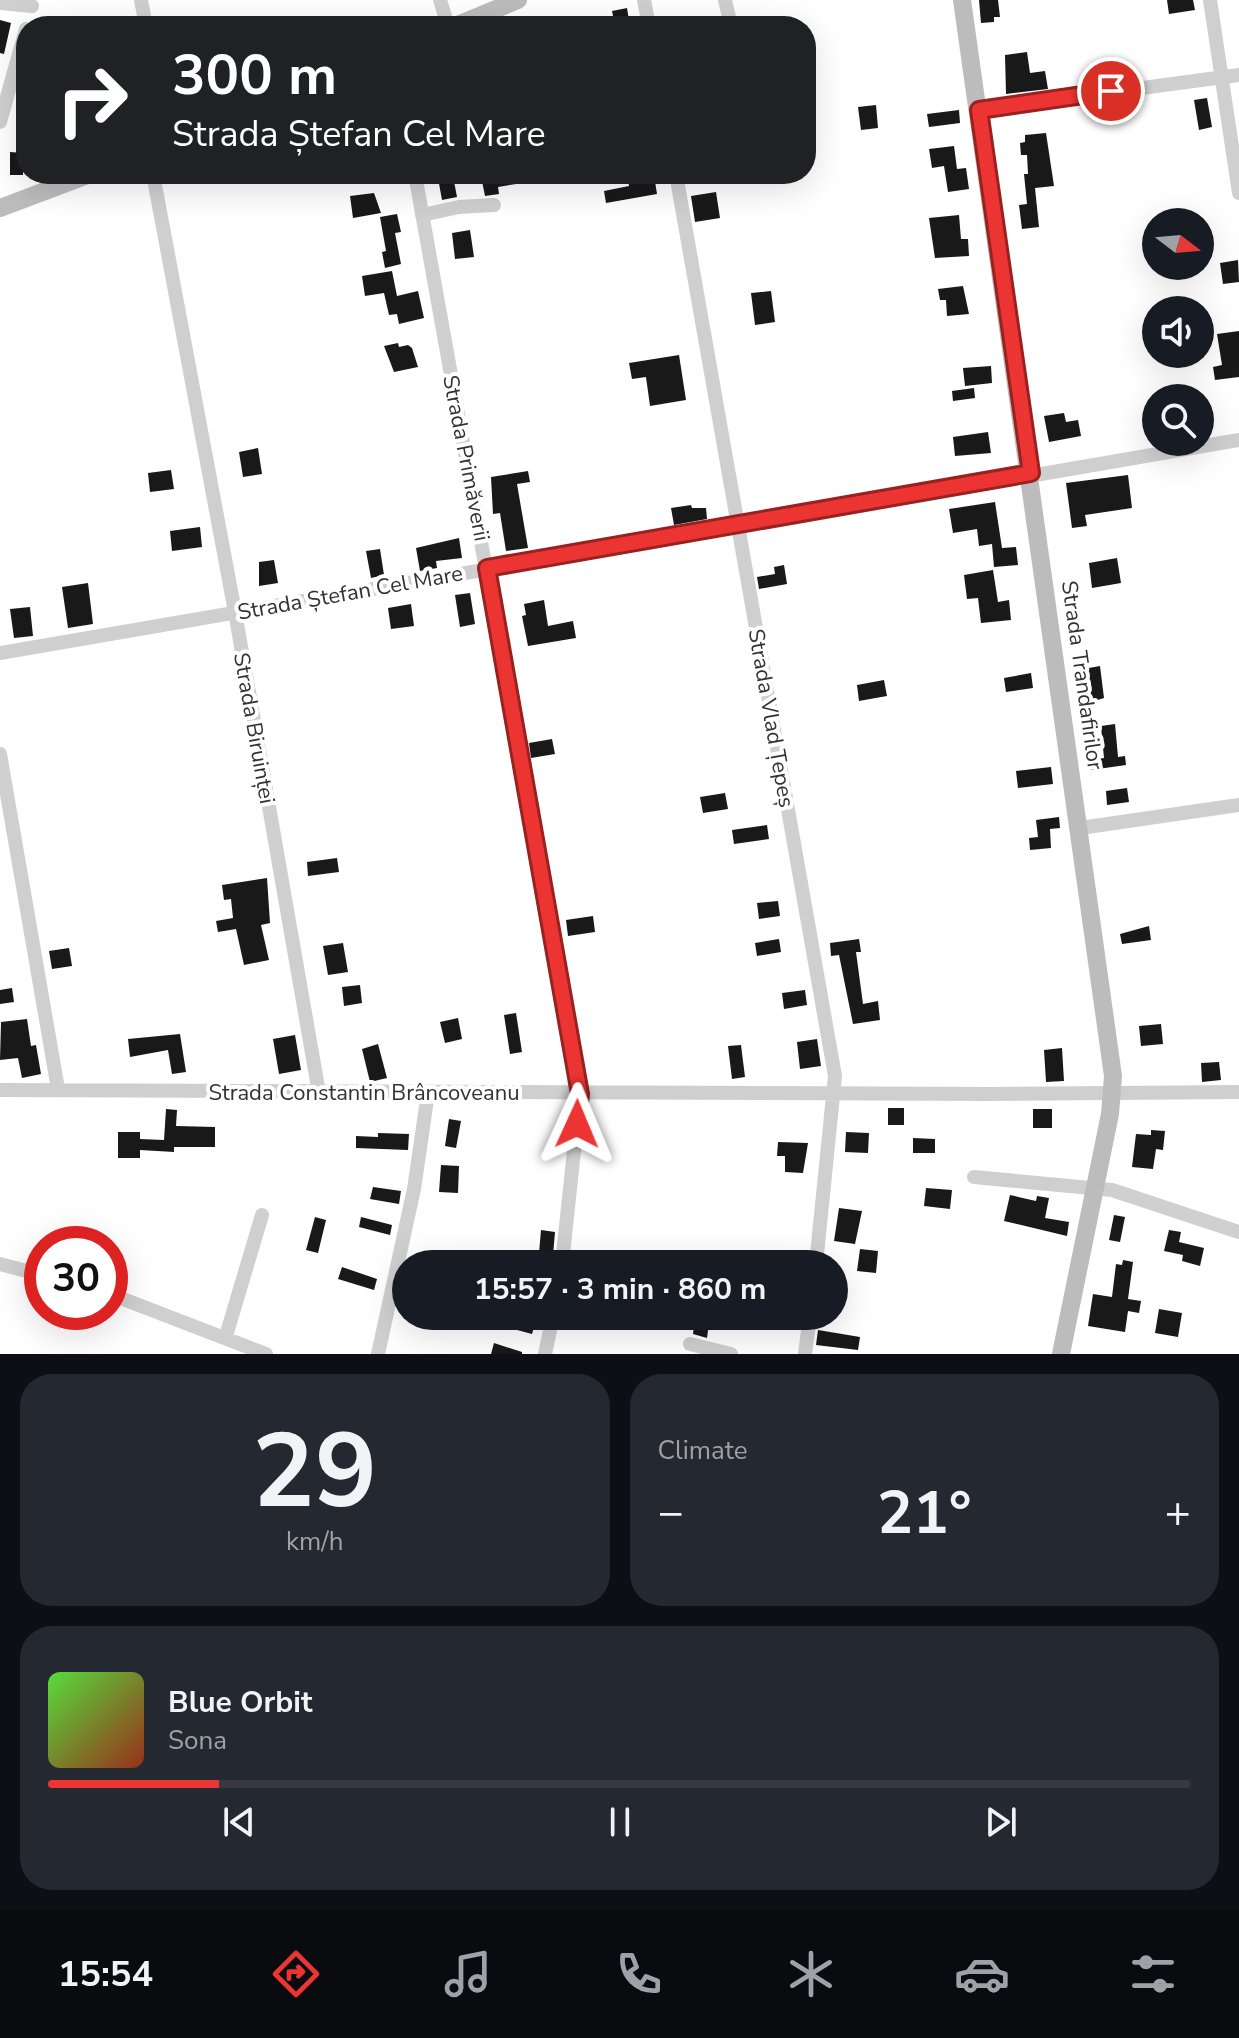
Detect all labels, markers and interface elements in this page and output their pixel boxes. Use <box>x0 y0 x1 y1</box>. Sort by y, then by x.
text: 300 m <box>172 37 337 114</box>
icon: right <box>40 48 144 152</box>
pin <box>1077 57 1145 125</box>
icon: arrive <box>1089 69 1133 113</box>
text: Strada Ștefan Cel Mare <box>172 110 546 159</box>
north arrow <box>1142 208 1214 280</box>
map controls <box>1142 208 1214 456</box>
button: sound <box>1142 296 1214 368</box>
street label: Strada Primăverii <box>435 372 497 544</box>
button: search <box>1142 384 1214 456</box>
street label: Strada Ștefan Cel Mare <box>235 558 465 628</box>
street label: Strada Trandafirilor <box>1054 579 1110 772</box>
street label: Strada Vlad Țepeș <box>741 626 801 810</box>
street label: Strada Biruinței <box>226 650 282 806</box>
street label: Strada Constantin Brâncoveanu <box>208 1078 520 1108</box>
position arrow <box>535 1082 619 1166</box>
speed limit sign: 30 <box>24 1226 128 1330</box>
text: 15:57 · 3 min · 860 m <box>474 1269 766 1310</box>
text: 29 <box>252 1401 377 1543</box>
text: Climate <box>658 1433 748 1468</box>
text: 21° <box>877 1472 972 1554</box>
text: − <box>658 1483 684 1543</box>
text: + <box>1165 1483 1191 1543</box>
text: km/h <box>286 1524 343 1559</box>
text: Blue Orbit <box>168 1682 312 1723</box>
text: Sona <box>168 1723 227 1758</box>
icon: previous <box>217 1800 261 1844</box>
icon: pause <box>598 1800 642 1844</box>
icon: next <box>979 1800 1023 1844</box>
icon: directions <box>268 1946 324 2002</box>
icon: music <box>440 1946 496 2002</box>
icon: phone <box>611 1946 667 2002</box>
icon: climate <box>783 1946 839 2002</box>
icon: car <box>954 1946 1010 2002</box>
icon: filters <box>1125 1946 1181 2002</box>
text: 15:54 <box>58 1950 153 1999</box>

